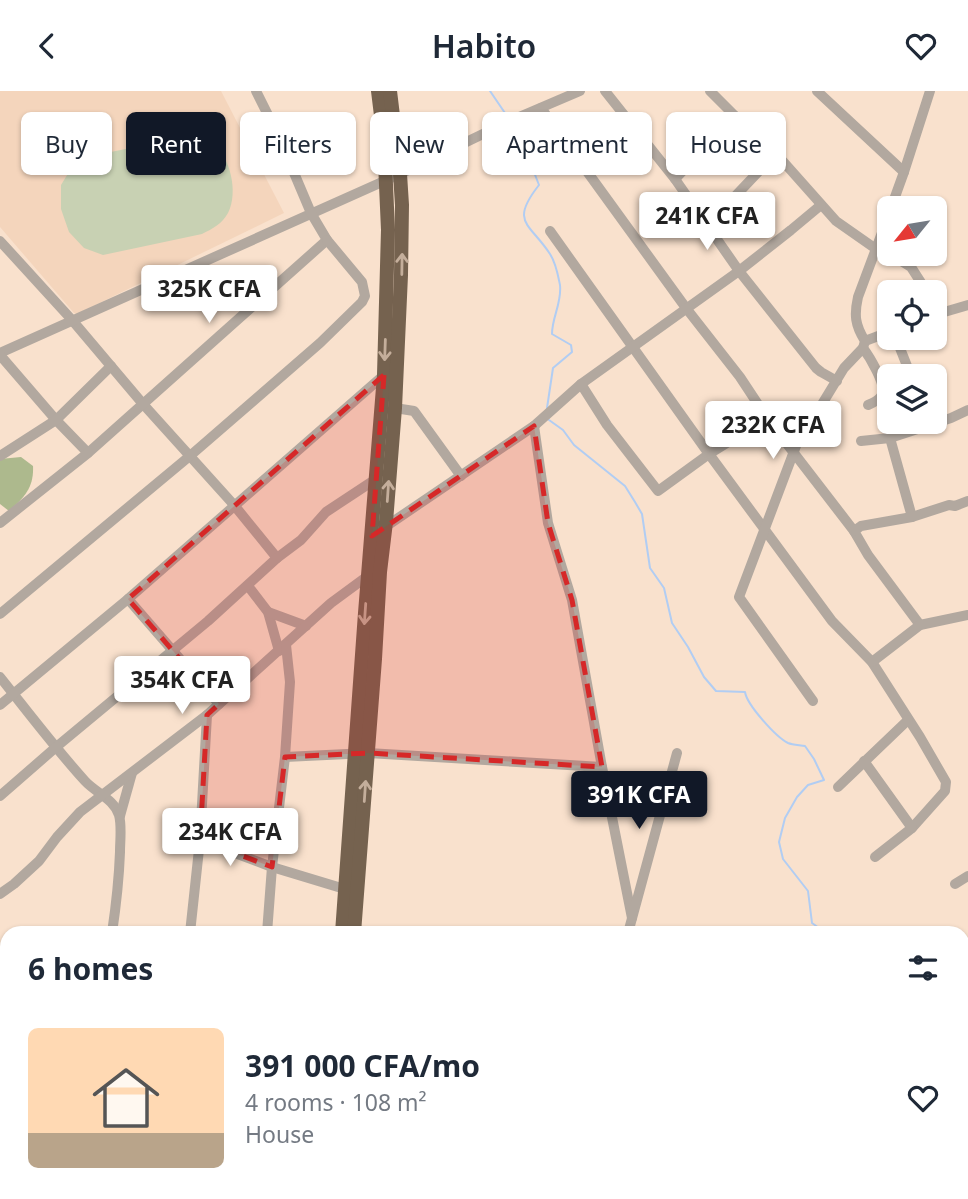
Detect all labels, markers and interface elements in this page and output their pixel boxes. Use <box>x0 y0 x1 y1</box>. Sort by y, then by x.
text: Habito <box>432 24 536 67</box>
icon: back <box>28 27 66 65</box>
icon: heart <box>902 27 940 65</box>
chip: Buy <box>21 112 112 175</box>
chip: Rent <box>126 112 226 175</box>
chip: Filters <box>240 112 356 175</box>
chip: New <box>370 112 468 175</box>
chip: Apartment <box>482 112 652 175</box>
chip: House <box>666 112 786 175</box>
pin: 241K CFA <box>635 193 779 252</box>
north arrow <box>877 196 947 266</box>
map controls <box>877 196 947 434</box>
text: 241K CFA <box>655 199 759 231</box>
one-way arrow <box>395 253 408 276</box>
pin: 325K CFA <box>137 265 281 325</box>
text: 325K CFA <box>157 272 261 304</box>
button: locate <box>877 280 947 350</box>
one-way arrow <box>378 339 392 362</box>
button: layers <box>877 364 947 434</box>
pin: 232K CFA <box>701 401 845 461</box>
text: 232K CFA <box>721 408 825 440</box>
one-way arrow <box>382 481 395 503</box>
one-way arrow <box>358 602 371 625</box>
pin: 354K CFA <box>110 657 254 716</box>
text: 354K CFA <box>130 663 234 695</box>
pin: 391K CFA <box>567 771 711 831</box>
text: 391K CFA <box>587 778 691 810</box>
one-way arrow <box>359 781 372 803</box>
pin: 234K CFA <box>158 809 302 868</box>
text: 234K CFA <box>178 815 282 847</box>
text: 6 homes <box>28 948 153 989</box>
icon: filters <box>904 949 942 987</box>
text: 391 000 CFA/mo <box>245 1045 480 1086</box>
icon: home <box>84 1056 168 1140</box>
icon: heart <box>904 1079 942 1117</box>
text: 4 rooms · 108 m² <box>245 1086 427 1118</box>
text: House <box>245 1118 314 1150</box>

